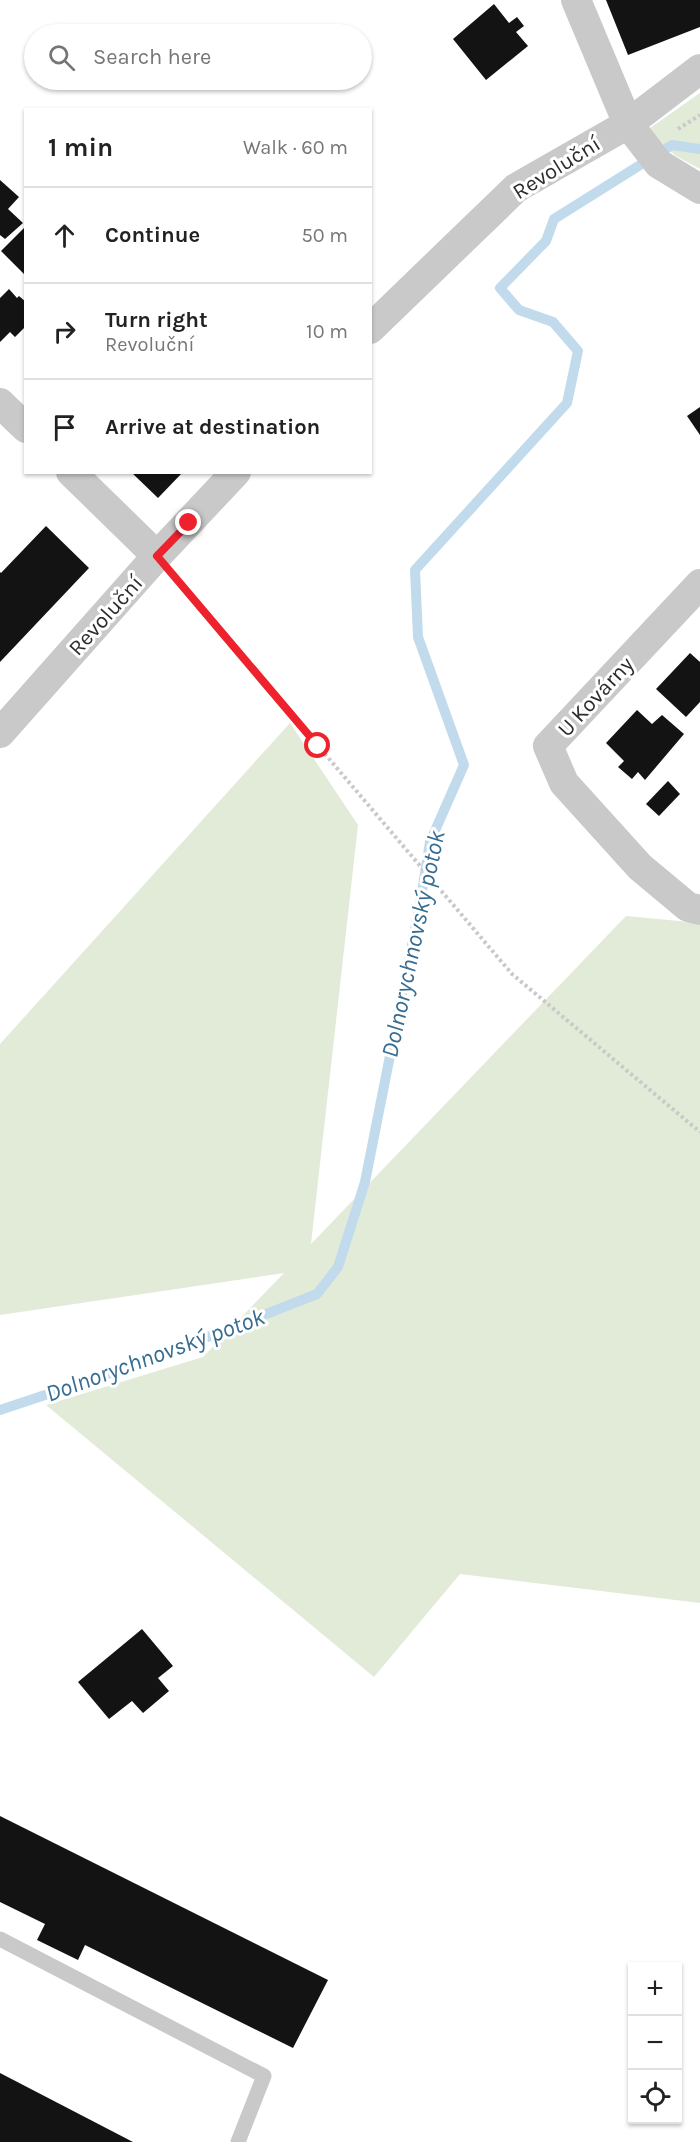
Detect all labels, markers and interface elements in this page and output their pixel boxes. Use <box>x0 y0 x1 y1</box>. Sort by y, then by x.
search box <box>24 24 372 90</box>
icon: search <box>45 41 78 74</box>
text: Search here <box>93 44 211 70</box>
street label: Revoluční <box>508 130 606 205</box>
text: 1 min <box>48 132 113 163</box>
text: Walk · 60 m <box>243 136 348 159</box>
icon: ahead <box>48 219 81 252</box>
text: Continue <box>105 222 200 248</box>
text: 50 m <box>301 224 348 247</box>
text: Turn right <box>105 307 208 333</box>
icon: right <box>48 315 81 348</box>
text: 10 m <box>306 320 348 343</box>
text: Revoluční <box>105 333 195 356</box>
icon: arrive <box>48 411 81 444</box>
text: Arrive at destination <box>105 414 320 440</box>
route end <box>175 509 201 535</box>
street label: Revoluční <box>63 570 149 661</box>
street label: U Kovárny <box>552 651 639 742</box>
route start <box>304 732 330 758</box>
water label: Dolnorychnovský potok <box>375 827 451 1060</box>
water label: Dolnorychnovský potok <box>42 1302 269 1408</box>
map controls <box>628 1962 682 2124</box>
button: + <box>628 1962 682 2016</box>
button: − <box>628 2016 682 2070</box>
button: locate <box>628 2070 682 2124</box>

